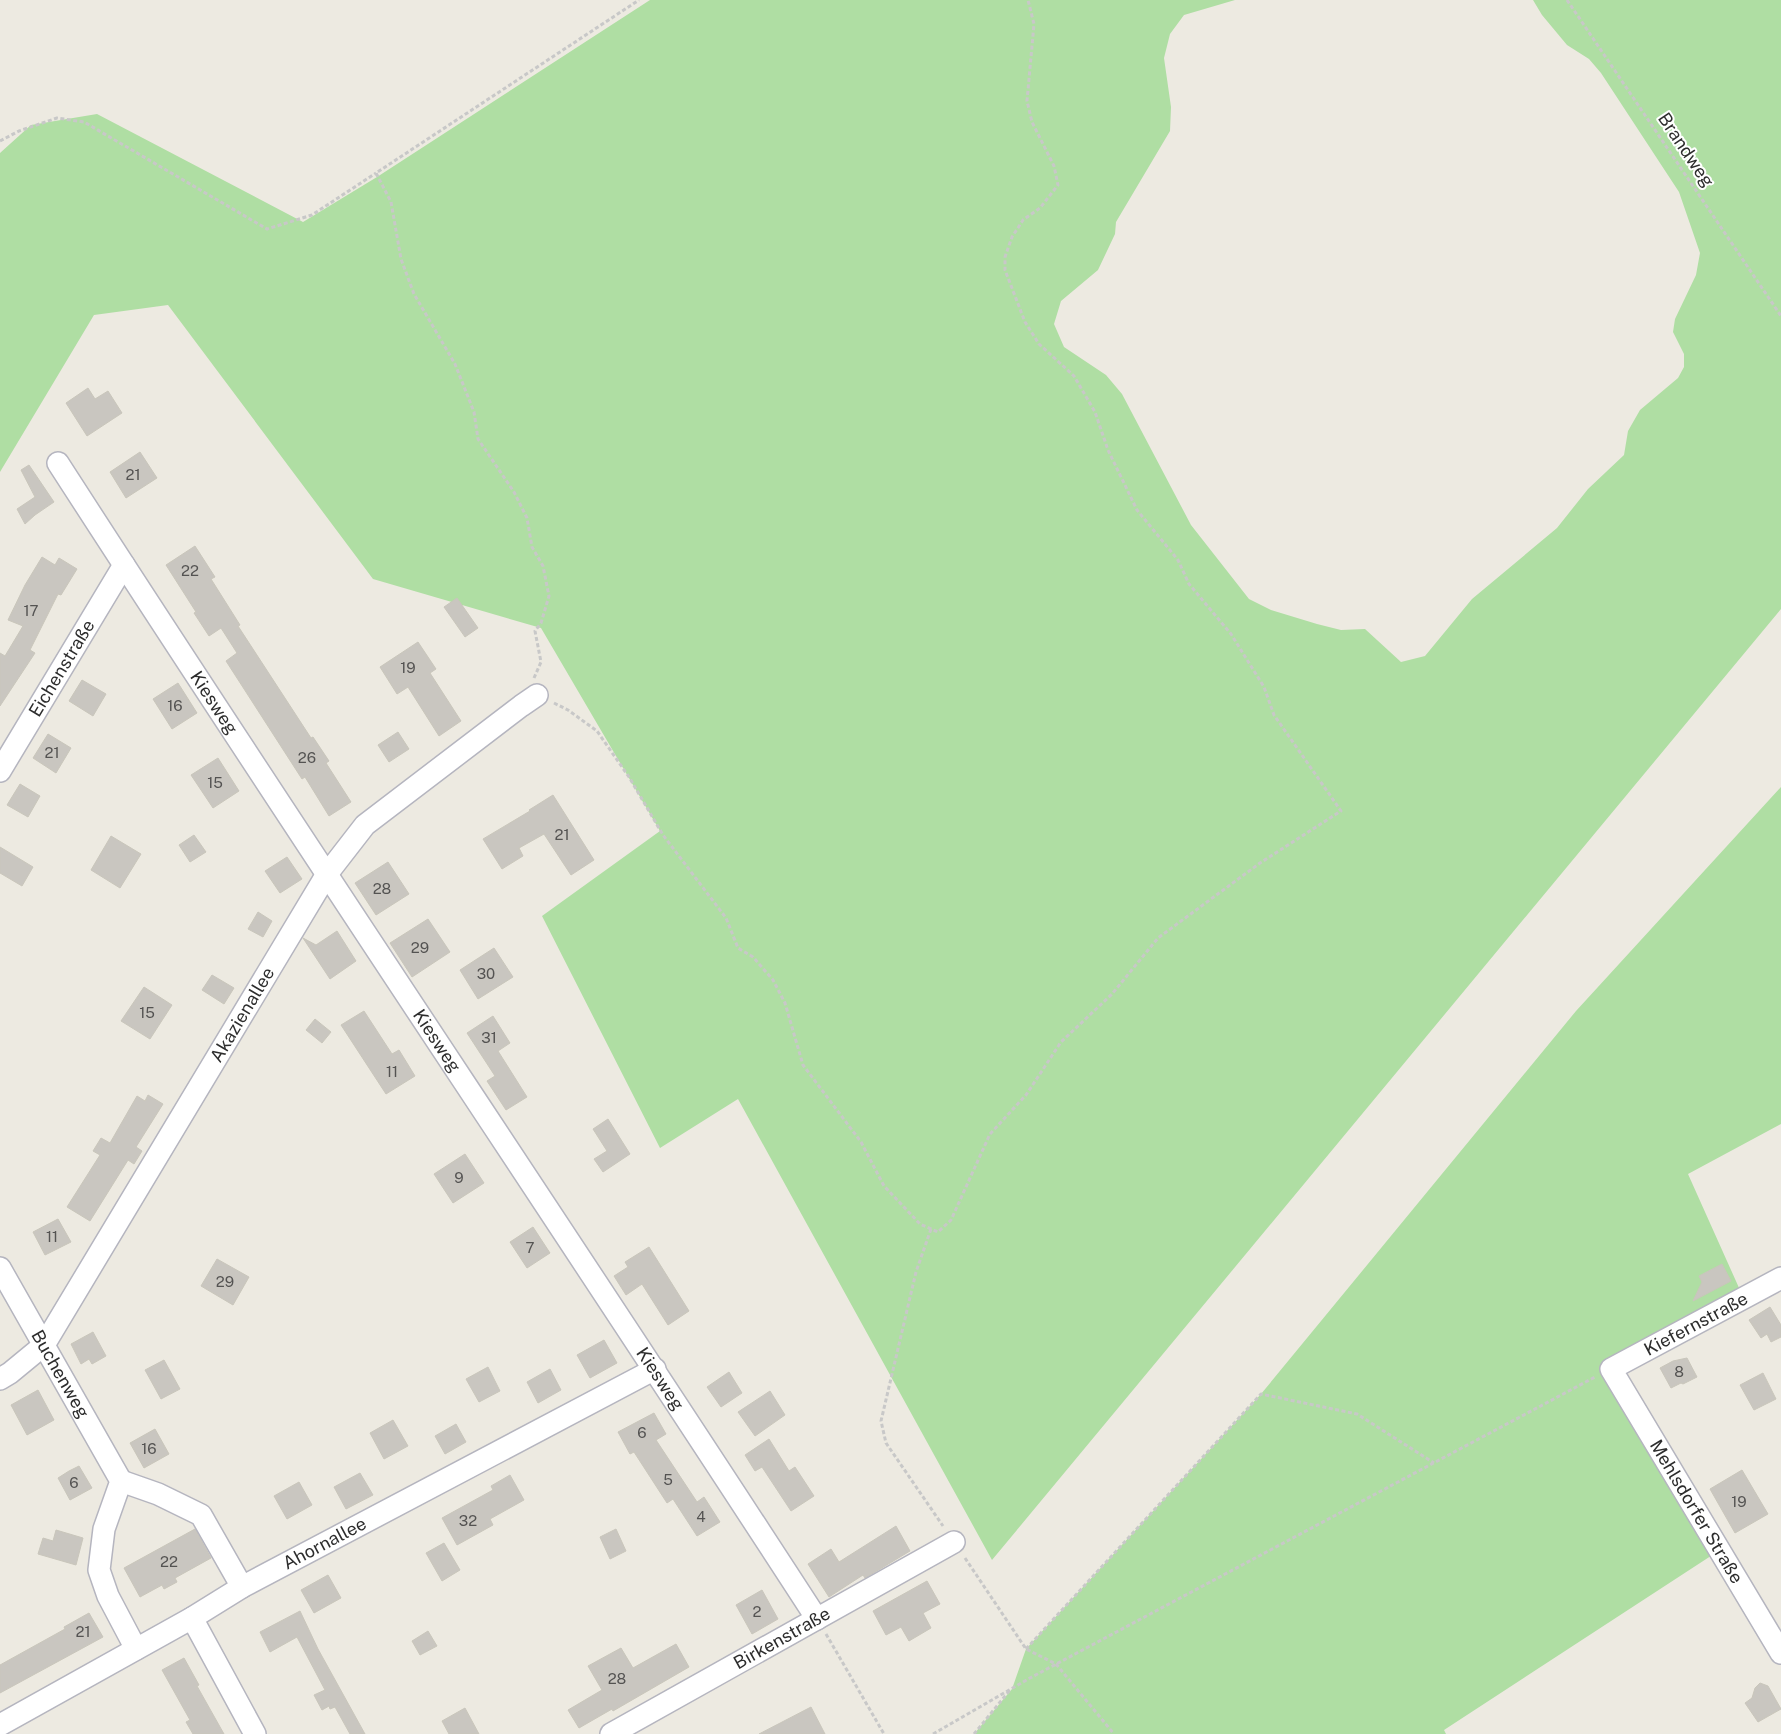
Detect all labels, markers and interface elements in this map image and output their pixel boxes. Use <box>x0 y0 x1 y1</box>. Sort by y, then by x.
street label: Brandweg <box>1654 109 1719 191</box>
house number: 21 <box>125 466 141 483</box>
house number: 22 <box>181 562 199 579</box>
house number: 17 <box>23 602 39 619</box>
street label: Eichenstraße <box>24 616 99 720</box>
house number: 19 <box>400 659 416 676</box>
street label: Kiesweg <box>186 667 243 738</box>
house number: 16 <box>167 697 183 714</box>
house number: 21 <box>44 744 60 761</box>
house number: 26 <box>298 749 316 766</box>
house number: 15 <box>207 774 223 791</box>
house number: 21 <box>554 826 570 843</box>
house number: 28 <box>373 880 391 897</box>
house number: 29 <box>411 939 429 956</box>
street label: Akazienallee <box>205 963 279 1066</box>
house number: 30 <box>477 965 495 982</box>
house number: 15 <box>139 1004 155 1021</box>
street label: Kiesweg <box>409 1005 466 1076</box>
house number: 31 <box>481 1029 497 1046</box>
house number: 11 <box>386 1063 398 1080</box>
house number: 9 <box>454 1169 464 1186</box>
house number: 11 <box>46 1228 58 1245</box>
house number: 7 <box>525 1239 535 1256</box>
house number: 29 <box>216 1273 234 1290</box>
street label: Kiefernstraße <box>1640 1287 1751 1360</box>
street label: Buchenweg <box>27 1326 94 1422</box>
street label: Kiesweg <box>632 1343 689 1414</box>
house number: 8 <box>1674 1363 1684 1380</box>
house number: 6 <box>637 1424 647 1441</box>
street label: Mehlsdorfer Straße <box>1646 1436 1748 1587</box>
house number: 16 <box>141 1440 157 1457</box>
house number: 5 <box>663 1471 673 1488</box>
house number: 6 <box>69 1474 79 1491</box>
house number: 19 <box>1731 1493 1747 1510</box>
house number: 4 <box>696 1508 706 1525</box>
street label: Ahornallee <box>279 1512 370 1574</box>
house number: 32 <box>459 1512 477 1529</box>
house number: 22 <box>160 1553 178 1570</box>
street label: Birkenstraße <box>730 1602 834 1673</box>
house number: 2 <box>753 1603 762 1620</box>
house number: 21 <box>75 1623 91 1640</box>
house number: 28 <box>608 1670 626 1687</box>

